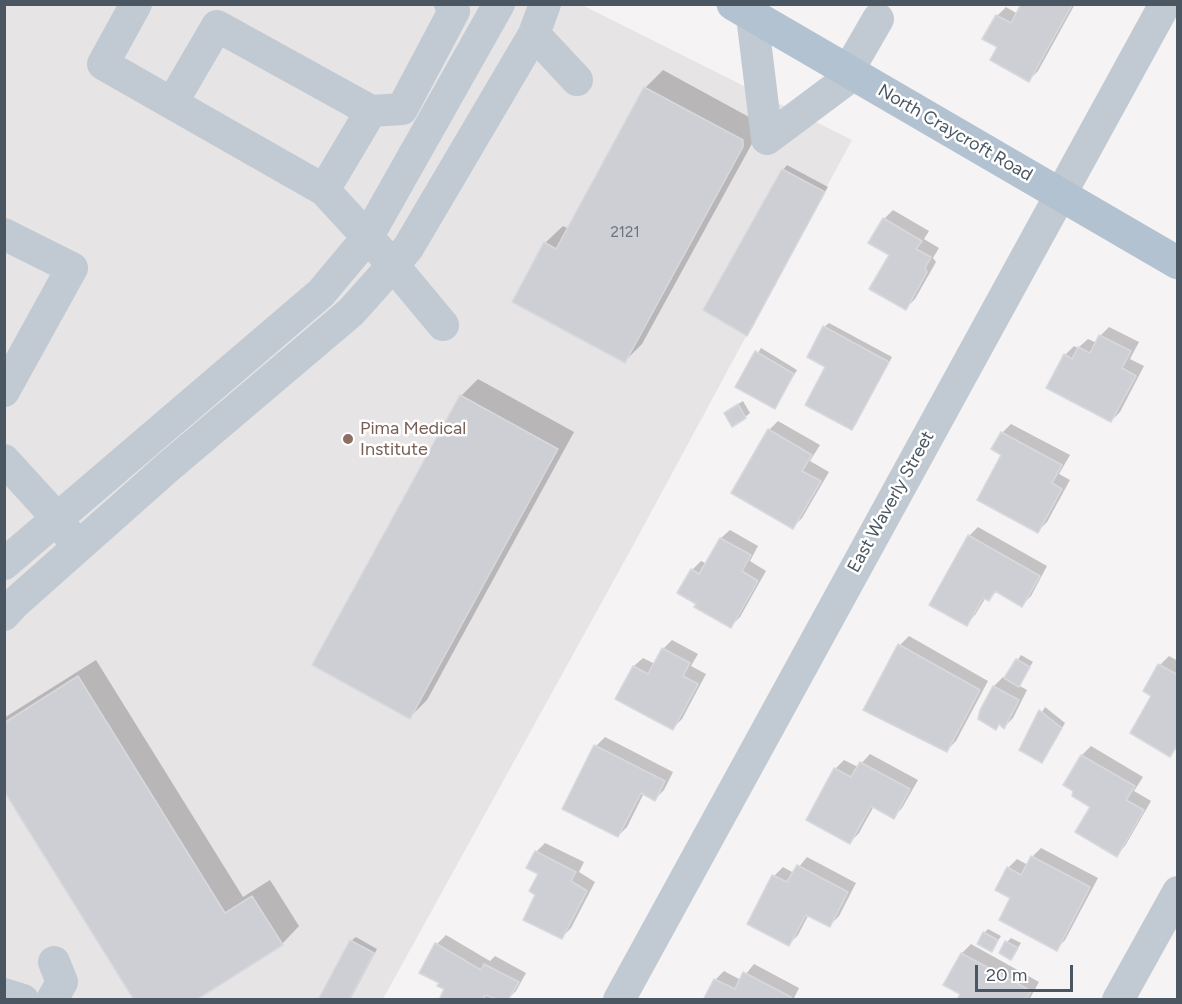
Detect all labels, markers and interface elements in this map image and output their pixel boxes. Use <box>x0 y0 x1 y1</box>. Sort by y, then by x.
street label: North Craycroft Road <box>874 80 1036 186</box>
house number: 2121 <box>610 224 640 242</box>
place label: Pima Medical Institute <box>360 418 466 460</box>
street label: East Waverly Street <box>843 427 939 577</box>
marker: Pima Medical Institute <box>341 432 355 446</box>
scale bar <box>978 953 1076 991</box>
text: 20 m <box>986 964 1027 986</box>

